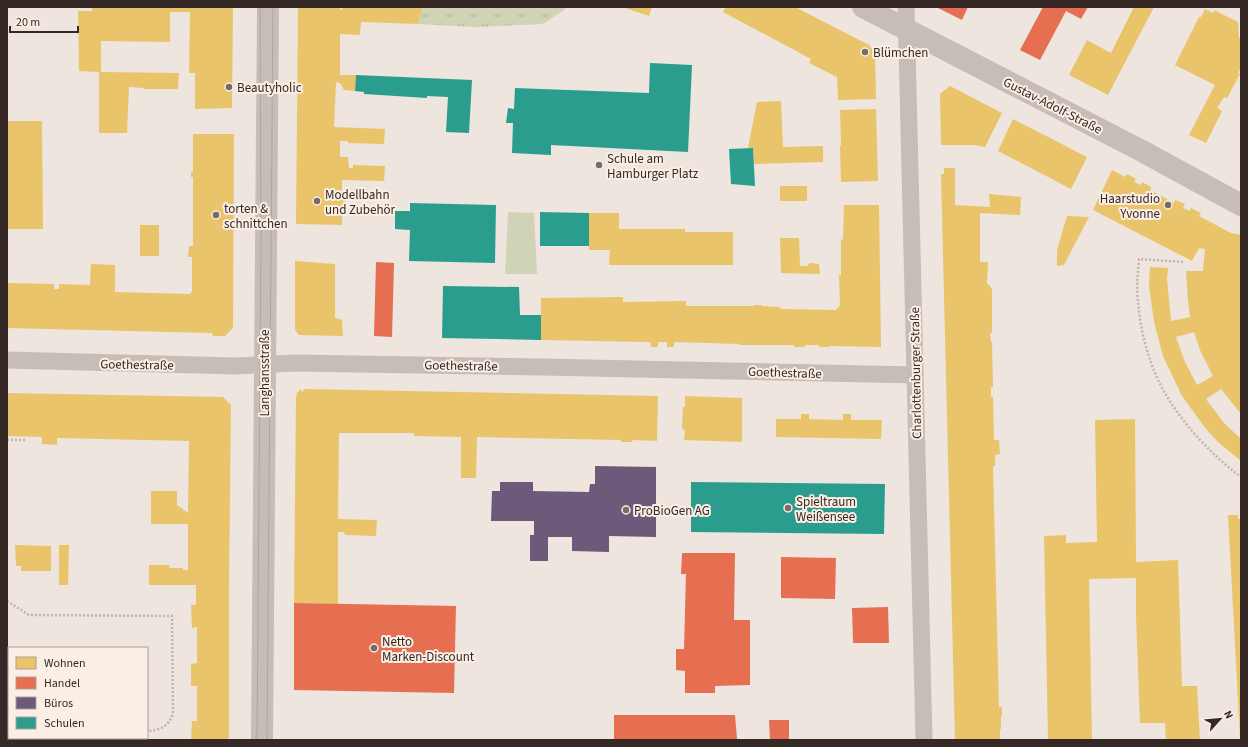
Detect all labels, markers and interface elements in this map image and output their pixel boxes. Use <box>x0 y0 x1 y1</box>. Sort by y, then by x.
scale bar <box>10 8 78 34</box>
text: 20 m <box>16 14 40 31</box>
place label: Blümchen <box>873 44 928 62</box>
marker: Blümchen <box>860 47 870 57</box>
street label: Gustav-Adolf-Straße <box>1000 73 1105 139</box>
place label: Beautyholic <box>237 79 302 97</box>
marker: Beautyholic <box>224 82 234 92</box>
place label: Schule am Hamburger Platz <box>607 150 699 183</box>
marker: Schule am Hamburger Platz <box>594 160 604 170</box>
place label: Modellbahn und Zubehör <box>325 186 396 219</box>
place label: Haarstudio Yvonne <box>1100 190 1160 223</box>
marker: Modellbahn und Zubehör <box>312 196 322 206</box>
place label: torten & schnittchen <box>224 200 288 233</box>
marker: Haarstudio Yvonne <box>1163 200 1173 210</box>
marker: torten & schnittchen <box>211 210 221 220</box>
street label: Charlottenburger Straße <box>906 307 926 439</box>
street label: Langhansstraße <box>256 330 274 417</box>
street label: Goethestraße <box>100 355 174 375</box>
street label: Goethestraße <box>424 356 498 376</box>
street label: Goethestraße <box>748 363 822 383</box>
place label: Spieltraum Weißensee <box>796 493 856 526</box>
place label: ProBioGen AG <box>634 502 710 520</box>
marker: Spieltraum Weißensee <box>783 503 793 513</box>
marker: ProBioGen AG <box>621 505 631 515</box>
place label: Netto Marken-Discount <box>382 633 475 666</box>
marker: Netto Marken-Discount <box>369 643 379 653</box>
legend <box>8 647 148 739</box>
text: Wohnen <box>44 655 86 672</box>
text: Handel <box>44 675 80 692</box>
text: Büros <box>44 695 73 712</box>
north arrow <box>1200 699 1240 739</box>
text: N <box>1220 708 1237 721</box>
text: Schulen <box>44 715 85 732</box>

